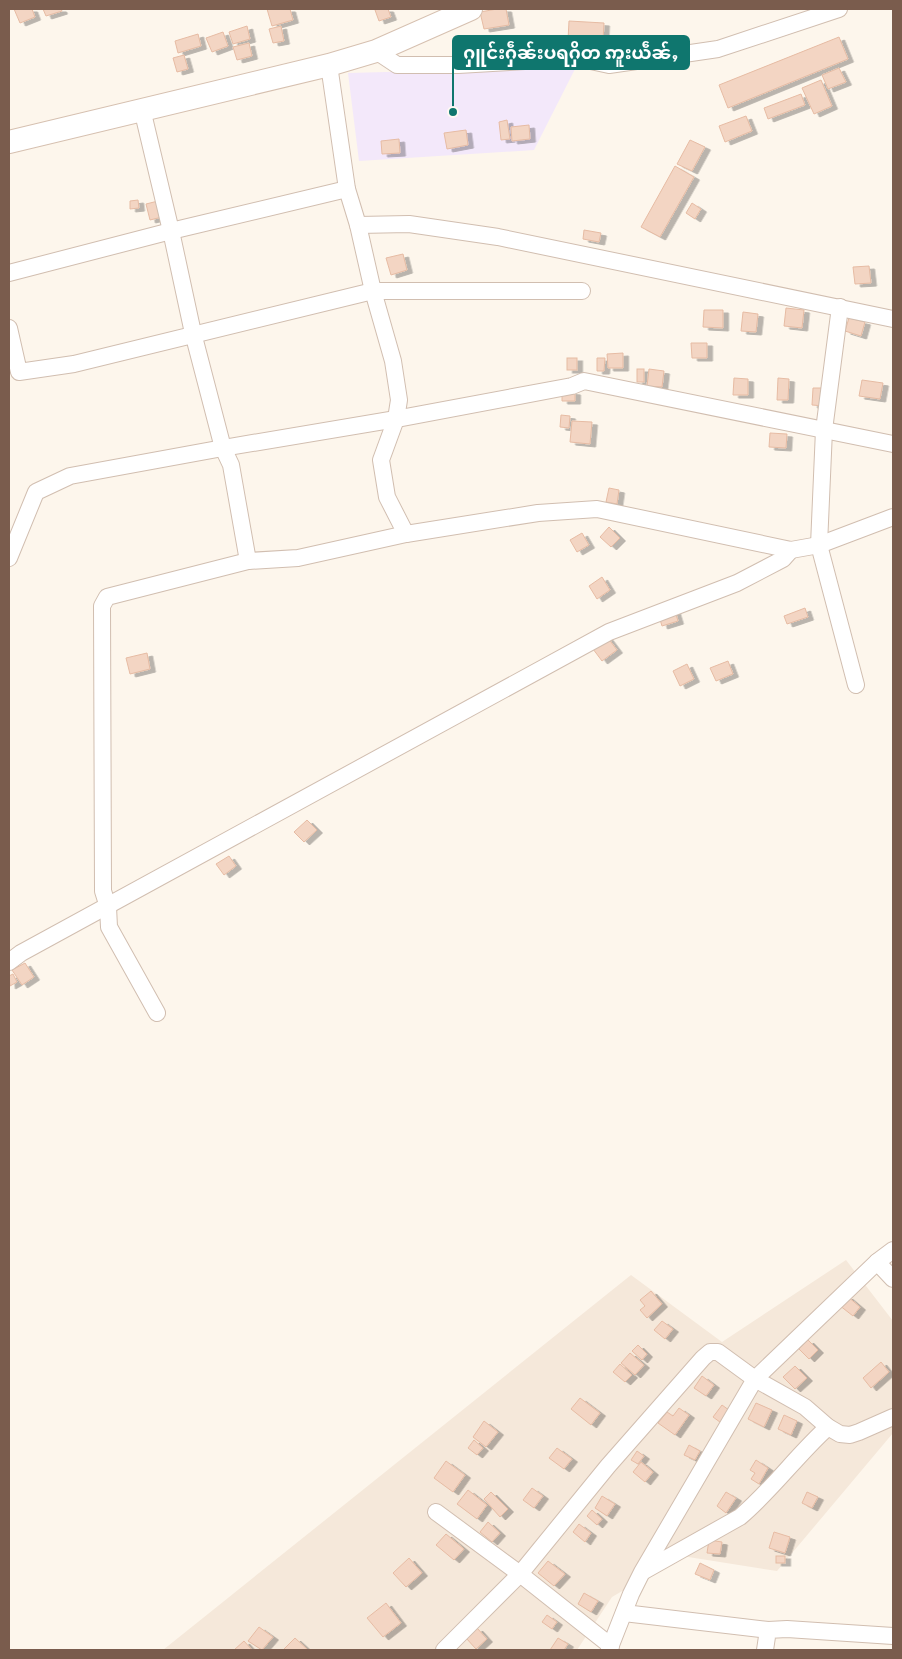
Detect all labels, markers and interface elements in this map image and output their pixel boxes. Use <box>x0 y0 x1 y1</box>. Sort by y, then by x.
callout: ႁူင်းႁဵၼ်းပရႁိတ ဢူးယဵၼ်ႇ <box>453 36 689 69</box>
text: ႁူင်းႁဵၼ်းပရႁိတ ဢူးယဵၼ်ႇ <box>463 41 679 67</box>

